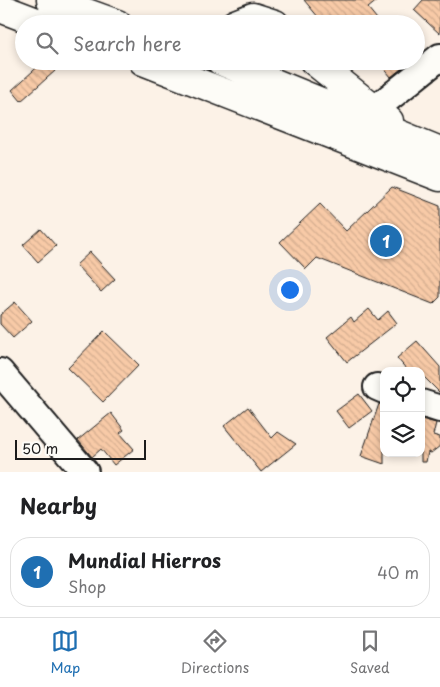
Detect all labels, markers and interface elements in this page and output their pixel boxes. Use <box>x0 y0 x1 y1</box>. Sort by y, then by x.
search box <box>15 15 425 70</box>
icon: search <box>33 29 61 57</box>
text: Search here <box>73 29 182 57</box>
pin: 1 <box>370 222 402 260</box>
your location <box>277 277 303 303</box>
map controls <box>380 367 425 457</box>
button: locate <box>380 367 425 412</box>
button: layers <box>380 412 425 457</box>
scale bar <box>15 437 146 460</box>
text: 50 m <box>22 438 58 459</box>
text: Nearby <box>20 489 97 521</box>
text: Mundial Hierros <box>68 546 221 574</box>
text: 1 <box>33 560 41 584</box>
text: 40 m <box>377 560 419 584</box>
text: Shop <box>68 574 106 598</box>
tab: Map <box>50 627 80 678</box>
tab: Directions <box>181 627 249 678</box>
tab: Saved <box>350 627 390 678</box>

